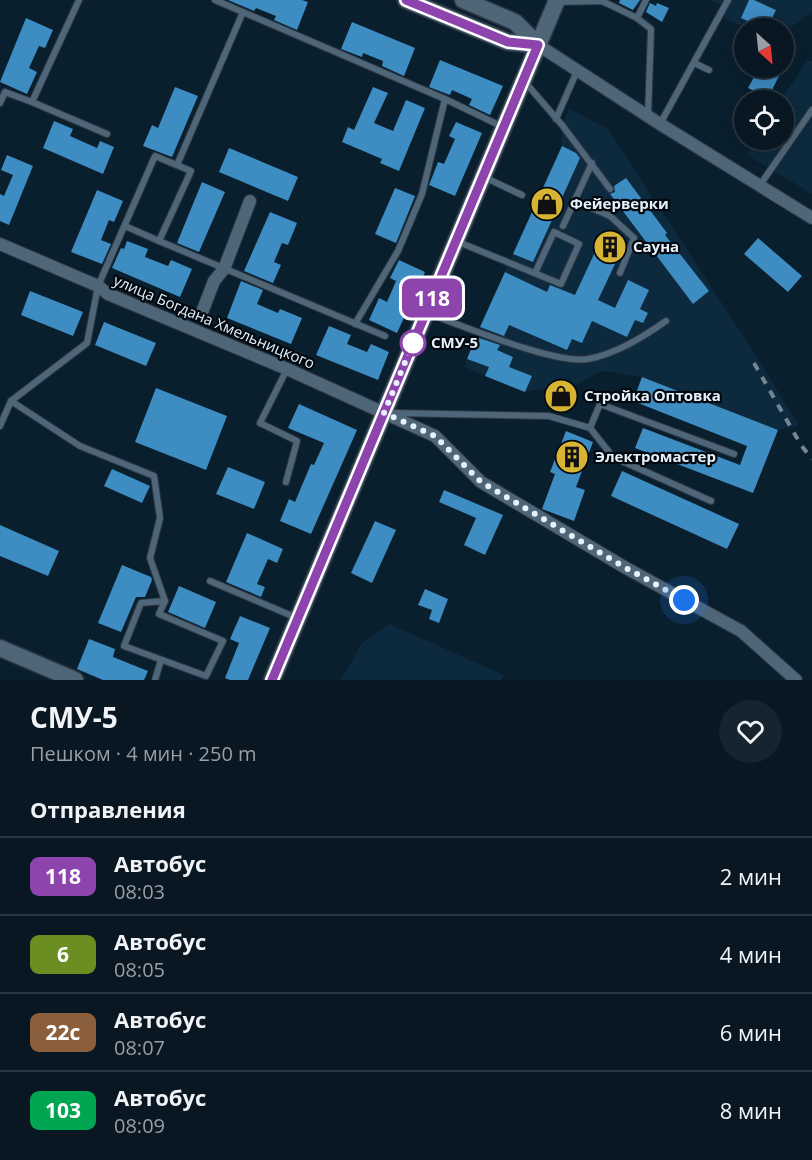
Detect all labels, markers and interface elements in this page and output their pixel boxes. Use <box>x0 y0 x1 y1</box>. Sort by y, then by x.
north arrow <box>734 18 794 78</box>
map controls <box>734 18 794 150</box>
button: locate <box>734 90 794 150</box>
shop icon: Фейерверки <box>529 186 565 222</box>
place label: Фейерверки <box>570 193 669 213</box>
building icon: Сауна <box>592 229 628 265</box>
place label: Сауна <box>633 236 679 256</box>
street label: улица Богдана Хмельницкого <box>111 270 318 373</box>
line badge: 118 <box>398 278 466 318</box>
text: 118 <box>414 284 450 312</box>
marker: СМУ-5 <box>400 330 426 356</box>
place label: СМУ-5 <box>431 332 478 352</box>
shop icon: Стройка Оптовка <box>543 378 579 414</box>
place label: Стройка Оптовка <box>584 385 721 405</box>
building icon: Электромастер <box>554 439 590 475</box>
place label: Электромастер <box>595 446 716 466</box>
your location <box>669 585 699 615</box>
text: СМУ-5 <box>30 698 118 736</box>
button: heart <box>719 700 782 763</box>
text: Пешком · 4 мин · 250 m <box>30 740 257 767</box>
text: Отправления <box>30 794 186 824</box>
text: Автобус <box>114 848 206 878</box>
text: 2 мин <box>720 861 782 891</box>
text: 118 <box>45 862 81 890</box>
text: 08:03 <box>114 878 165 905</box>
text: Автобус <box>114 926 206 956</box>
text: 4 мин <box>720 939 782 969</box>
text: 6 <box>57 940 69 968</box>
text: 08:05 <box>114 956 165 983</box>
text: Автобус <box>114 1004 206 1034</box>
text: 6 мин <box>720 1017 782 1047</box>
text: 22с <box>46 1018 80 1046</box>
text: 08:07 <box>114 1034 165 1061</box>
text: Автобус <box>114 1082 206 1112</box>
text: 8 мин <box>720 1095 782 1125</box>
text: 103 <box>45 1096 81 1124</box>
text: 08:09 <box>114 1112 165 1139</box>

